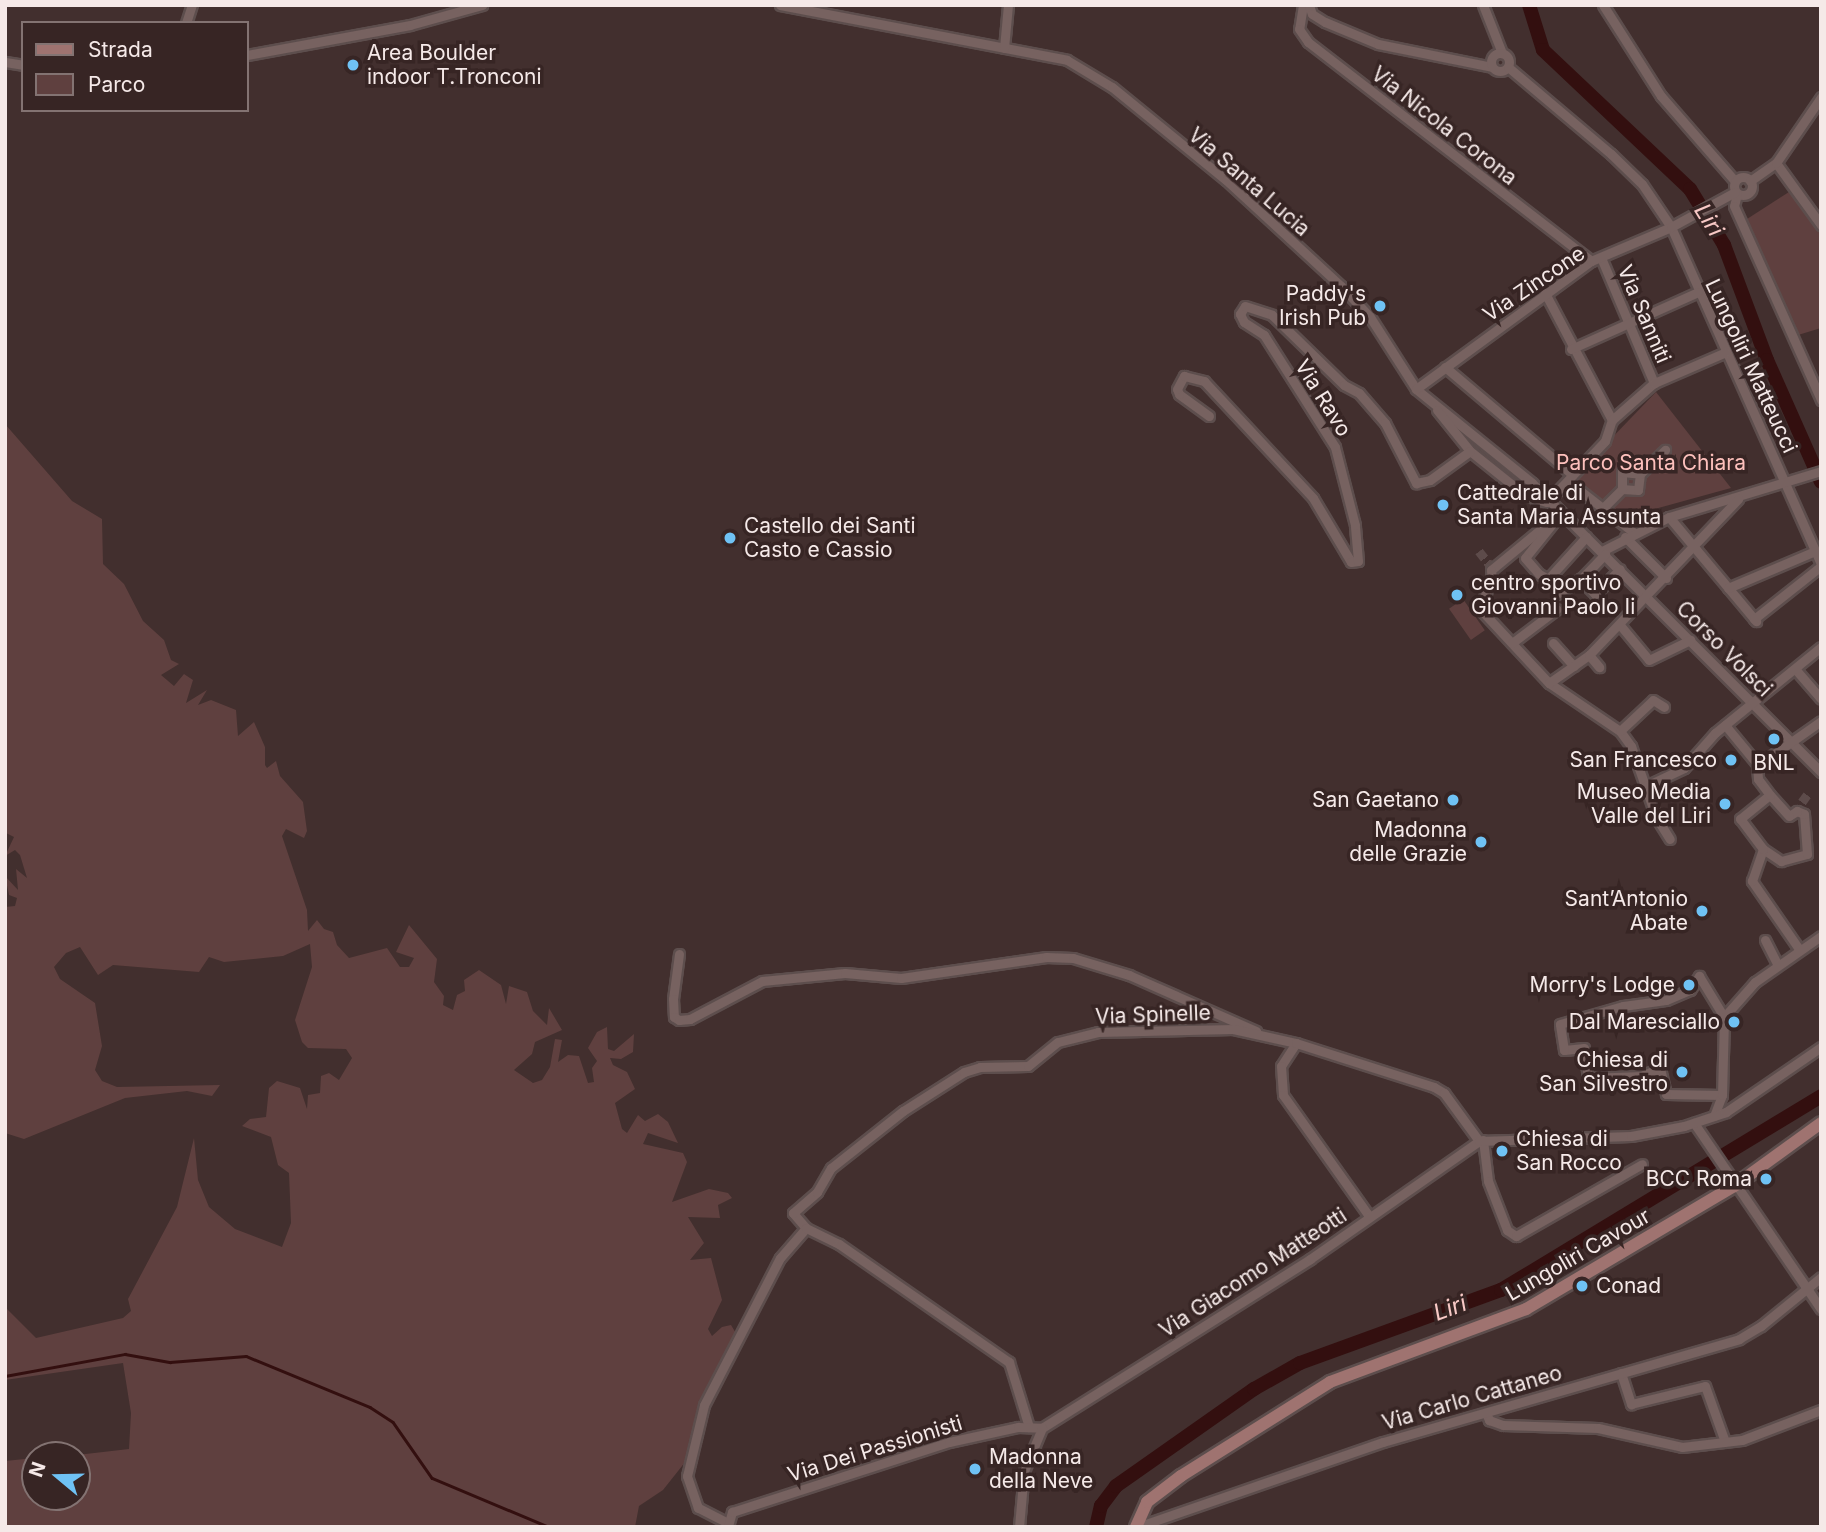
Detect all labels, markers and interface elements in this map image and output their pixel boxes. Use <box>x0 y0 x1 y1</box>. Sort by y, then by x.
legend <box>21 21 248 112</box>
text: Strada <box>88 37 153 62</box>
place label: Area Boulder indoor T.Tronconi <box>367 40 542 90</box>
marker: Area Boulder indoor T.Tronconi <box>345 57 361 73</box>
street label: Via Nicola Corona <box>1366 61 1522 191</box>
text: Parco <box>88 72 145 97</box>
street label: Via Santa Lucia <box>1183 122 1315 242</box>
water label: Liri <box>1689 199 1729 241</box>
street label: Via Zincone <box>1478 241 1590 327</box>
street label: Via Sanniti <box>1612 261 1676 367</box>
street label: Lungoliri Matteucci <box>1700 275 1802 457</box>
place label: Paddy's Irish Pub <box>1279 281 1366 331</box>
marker: Paddy's Irish Pub <box>1372 298 1388 314</box>
street label: Via Ravo <box>1289 355 1357 441</box>
park label: Parco Santa Chiara <box>1556 450 1746 476</box>
place label: Cattedrale di Santa Maria Assunta <box>1457 480 1661 530</box>
marker: Cattedrale di Santa Maria Assunta <box>1435 497 1451 513</box>
place label: Castello dei Santi Casto e Cassio <box>744 513 916 563</box>
marker: Castello dei Santi Casto e Cassio <box>722 530 738 546</box>
place label: centro sportivo Giovanni Paolo Ii <box>1471 570 1635 620</box>
marker: centro sportivo Giovanni Paolo Ii <box>1449 587 1465 603</box>
street label: Corso Volsci <box>1671 596 1777 702</box>
marker: BNL <box>1766 731 1782 747</box>
place label: San Francesco <box>1570 747 1717 773</box>
place label: BNL <box>1753 750 1795 776</box>
marker: San Francesco <box>1723 752 1739 768</box>
place label: Museo Media Valle del Liri <box>1577 779 1711 829</box>
place label: San Gaetano <box>1312 787 1439 813</box>
marker: San Gaetano <box>1445 792 1461 808</box>
marker: Museo Media Valle del Liri <box>1717 796 1733 812</box>
place label: Madonna delle Grazie <box>1349 817 1467 867</box>
marker: Madonna delle Grazie <box>1473 834 1489 850</box>
place label: Sant’Antonio Abate <box>1565 886 1688 936</box>
marker: Sant’Antonio Abate <box>1694 903 1710 919</box>
place label: Morry's Lodge <box>1529 972 1675 998</box>
marker: Morry's Lodge <box>1681 977 1697 993</box>
street label: Via Spinelle <box>1095 1000 1211 1030</box>
place label: Dal Maresciallo <box>1569 1009 1720 1035</box>
marker: Dal Maresciallo <box>1726 1014 1742 1030</box>
place label: Chiesa di San Silvestro <box>1539 1047 1668 1097</box>
marker: Chiesa di San Silvestro <box>1674 1064 1690 1080</box>
place label: Chiesa di San Rocco <box>1516 1126 1622 1176</box>
marker: Chiesa di San Rocco <box>1494 1143 1510 1159</box>
place label: BCC Roma <box>1646 1166 1752 1192</box>
marker: BCC Roma <box>1758 1171 1774 1187</box>
street label: Via Giacomo Matteotti <box>1155 1203 1351 1343</box>
street label: Lungoliri Cavour <box>1501 1203 1655 1307</box>
place label: Conad <box>1596 1273 1661 1299</box>
marker: Conad <box>1574 1278 1590 1294</box>
water label: Liri <box>1430 1289 1470 1327</box>
street label: Via Carlo Cattaneo <box>1379 1360 1565 1436</box>
street label: Via Dei Passionisti <box>785 1410 965 1488</box>
north arrow <box>21 1441 91 1511</box>
place label: Madonna della Neve <box>989 1444 1093 1494</box>
text: N <box>24 1459 51 1480</box>
marker: Madonna della Neve <box>967 1461 983 1477</box>

